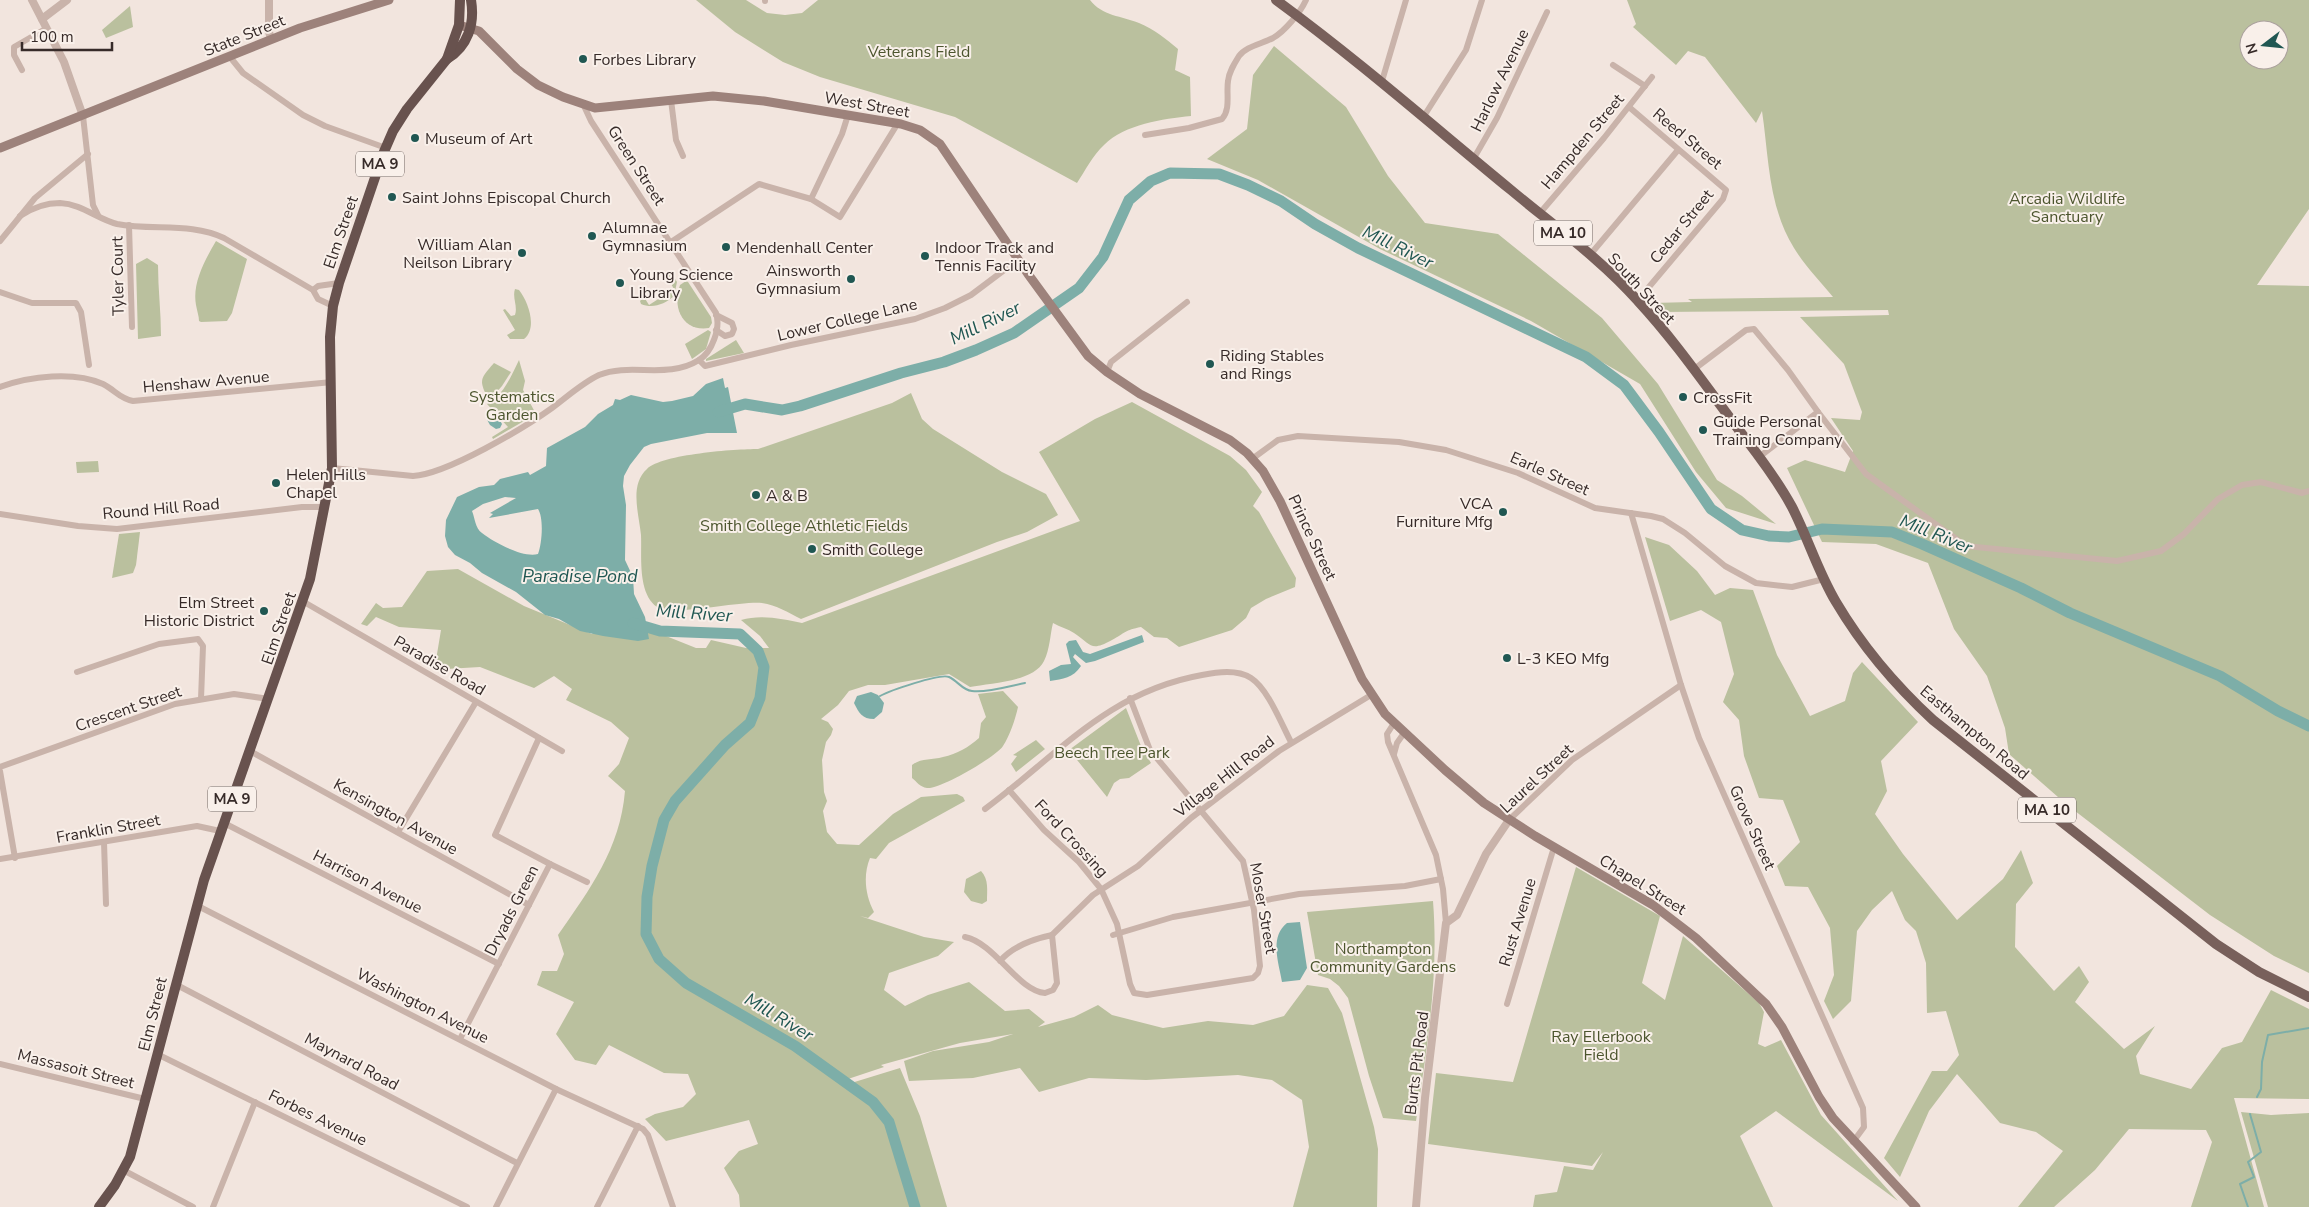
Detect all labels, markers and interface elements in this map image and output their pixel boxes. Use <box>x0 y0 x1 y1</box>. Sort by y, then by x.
street label: State Street <box>201 10 289 62</box>
scale bar <box>22 20 112 52</box>
north arrow <box>2239 20 2289 70</box>
street label: Harlow Avenue <box>1465 25 1534 136</box>
text: 100 m <box>30 27 74 47</box>
park label: Veterans Field <box>867 41 970 63</box>
text: N <box>2241 41 2263 56</box>
place label: Forbes Library <box>593 49 697 71</box>
marker: Forbes Library <box>577 53 589 65</box>
street label: West Street <box>822 87 912 123</box>
street label: Hampden Street <box>1536 89 1629 194</box>
street label: Reed Street <box>1648 103 1727 175</box>
street label: Green Street <box>602 121 670 210</box>
place label: Museum of Art <box>425 128 533 150</box>
marker: Museum of Art <box>409 132 421 144</box>
road number: MA 9 <box>356 152 404 176</box>
street label: Cedar Street <box>1645 184 1719 269</box>
place label: Saint Johns Episcopal Church <box>402 187 611 209</box>
park label: Arcadia Wildlife Sanctuary <box>2009 188 2125 228</box>
marker: Saint Johns Episcopal Church <box>386 191 398 203</box>
street label: Elm Street <box>318 193 364 272</box>
place label: Alumnae Gymnasium <box>602 217 687 257</box>
water label: Mill River <box>1358 220 1438 275</box>
road number: MA 10 <box>1534 220 1592 246</box>
marker: Alumnae Gymnasium <box>586 230 598 242</box>
place label: William Alan Neilson Library <box>403 234 513 274</box>
street label: Tyler Court <box>106 236 130 316</box>
place label: Mendenhall Center <box>736 237 873 259</box>
place label: Indoor Track and Tennis Facility <box>935 237 1054 277</box>
marker: Mendenhall Center <box>720 241 732 253</box>
marker: William Alan Neilson Library <box>516 247 528 259</box>
street label: South Street <box>1602 248 1680 329</box>
marker: Indoor Track and Tennis Facility <box>919 250 931 262</box>
place label: Ainsworth Gymnasium <box>756 260 841 300</box>
place label: Young Science Library <box>629 264 733 304</box>
marker: Ainsworth Gymnasium <box>845 273 857 285</box>
marker: Young Science Library <box>614 277 626 289</box>
street label: Lower College Lane <box>775 293 919 347</box>
water label: Mill River <box>945 295 1025 350</box>
place label: Riding Stables and Rings <box>1220 345 1324 385</box>
marker: Riding Stables and Rings <box>1204 358 1216 370</box>
street label: Henshaw Avenue <box>142 366 270 398</box>
park label: Systematics Garden <box>469 386 555 426</box>
place label: CrossFit <box>1693 387 1752 409</box>
marker: CrossFit <box>1677 391 1689 403</box>
place label: Guide Personal Training Company <box>1713 411 1843 451</box>
marker: Guide Personal Training Company <box>1697 424 1709 436</box>
street label: Earle Street <box>1507 447 1593 501</box>
place label: Helen Hills Chapel <box>286 464 366 504</box>
marker: Helen Hills Chapel <box>270 477 282 489</box>
place label: A & B <box>766 485 808 507</box>
marker: A & B <box>750 489 762 501</box>
street label: Prince Street <box>1283 491 1342 584</box>
street label: Round Hill Road <box>102 493 221 525</box>
place label: VCA Furniture Mfg <box>1396 493 1493 533</box>
marker: VCA Furniture Mfg <box>1497 506 1509 518</box>
water label: Mill River <box>1896 509 1976 560</box>
park label: Smith College Athletic Fields <box>700 515 908 537</box>
place label: Smith College <box>822 539 923 561</box>
marker: Smith College <box>806 543 818 555</box>
water label: Paradise Pond <box>522 564 638 588</box>
street label: Elm Street <box>256 589 302 668</box>
place label: Elm Street Historic District <box>144 592 254 632</box>
water label: Mill River <box>655 598 733 628</box>
marker: Elm Street Historic District <box>258 605 270 617</box>
street label: Paradise Road <box>389 631 490 701</box>
place label: L-3 KEO Mfg <box>1517 648 1609 670</box>
marker: L-3 KEO Mfg <box>1501 652 1513 664</box>
street label: Crescent Street <box>72 680 185 737</box>
street label: Easthampton Road <box>1915 681 2034 785</box>
street label: Village Hill Road <box>1169 731 1279 823</box>
street label: Laurel Street <box>1495 739 1578 818</box>
park label: Beech Tree Park <box>1054 742 1171 764</box>
street label: Kensington Avenue <box>329 773 462 860</box>
street label: Grove Street <box>1724 782 1781 874</box>
road number: MA 9 <box>208 786 256 812</box>
street label: Ford Crossing <box>1029 795 1113 882</box>
road number: MA 10 <box>2018 798 2076 822</box>
street label: Franklin Street <box>54 809 162 849</box>
street label: Harrison Avenue <box>309 845 426 919</box>
street label: Chapel Street <box>1595 849 1690 921</box>
street label: Dryads Green <box>480 861 544 960</box>
street label: Moser Street <box>1244 861 1282 956</box>
street label: Rust Avenue <box>1494 875 1542 969</box>
park label: Northampton Community Gardens <box>1310 938 1456 978</box>
street label: Washington Avenue <box>352 963 493 1049</box>
street label: Elm Street <box>133 975 173 1054</box>
water label: Mill River <box>740 987 818 1047</box>
street label: Burts Pit Road <box>1400 1010 1434 1116</box>
park label: Ray Ellerbook Field <box>1551 1026 1652 1066</box>
street label: Maynard Road <box>300 1028 403 1096</box>
street label: Massasoit Street <box>15 1044 137 1094</box>
street label: Forbes Avenue <box>265 1085 371 1151</box>

